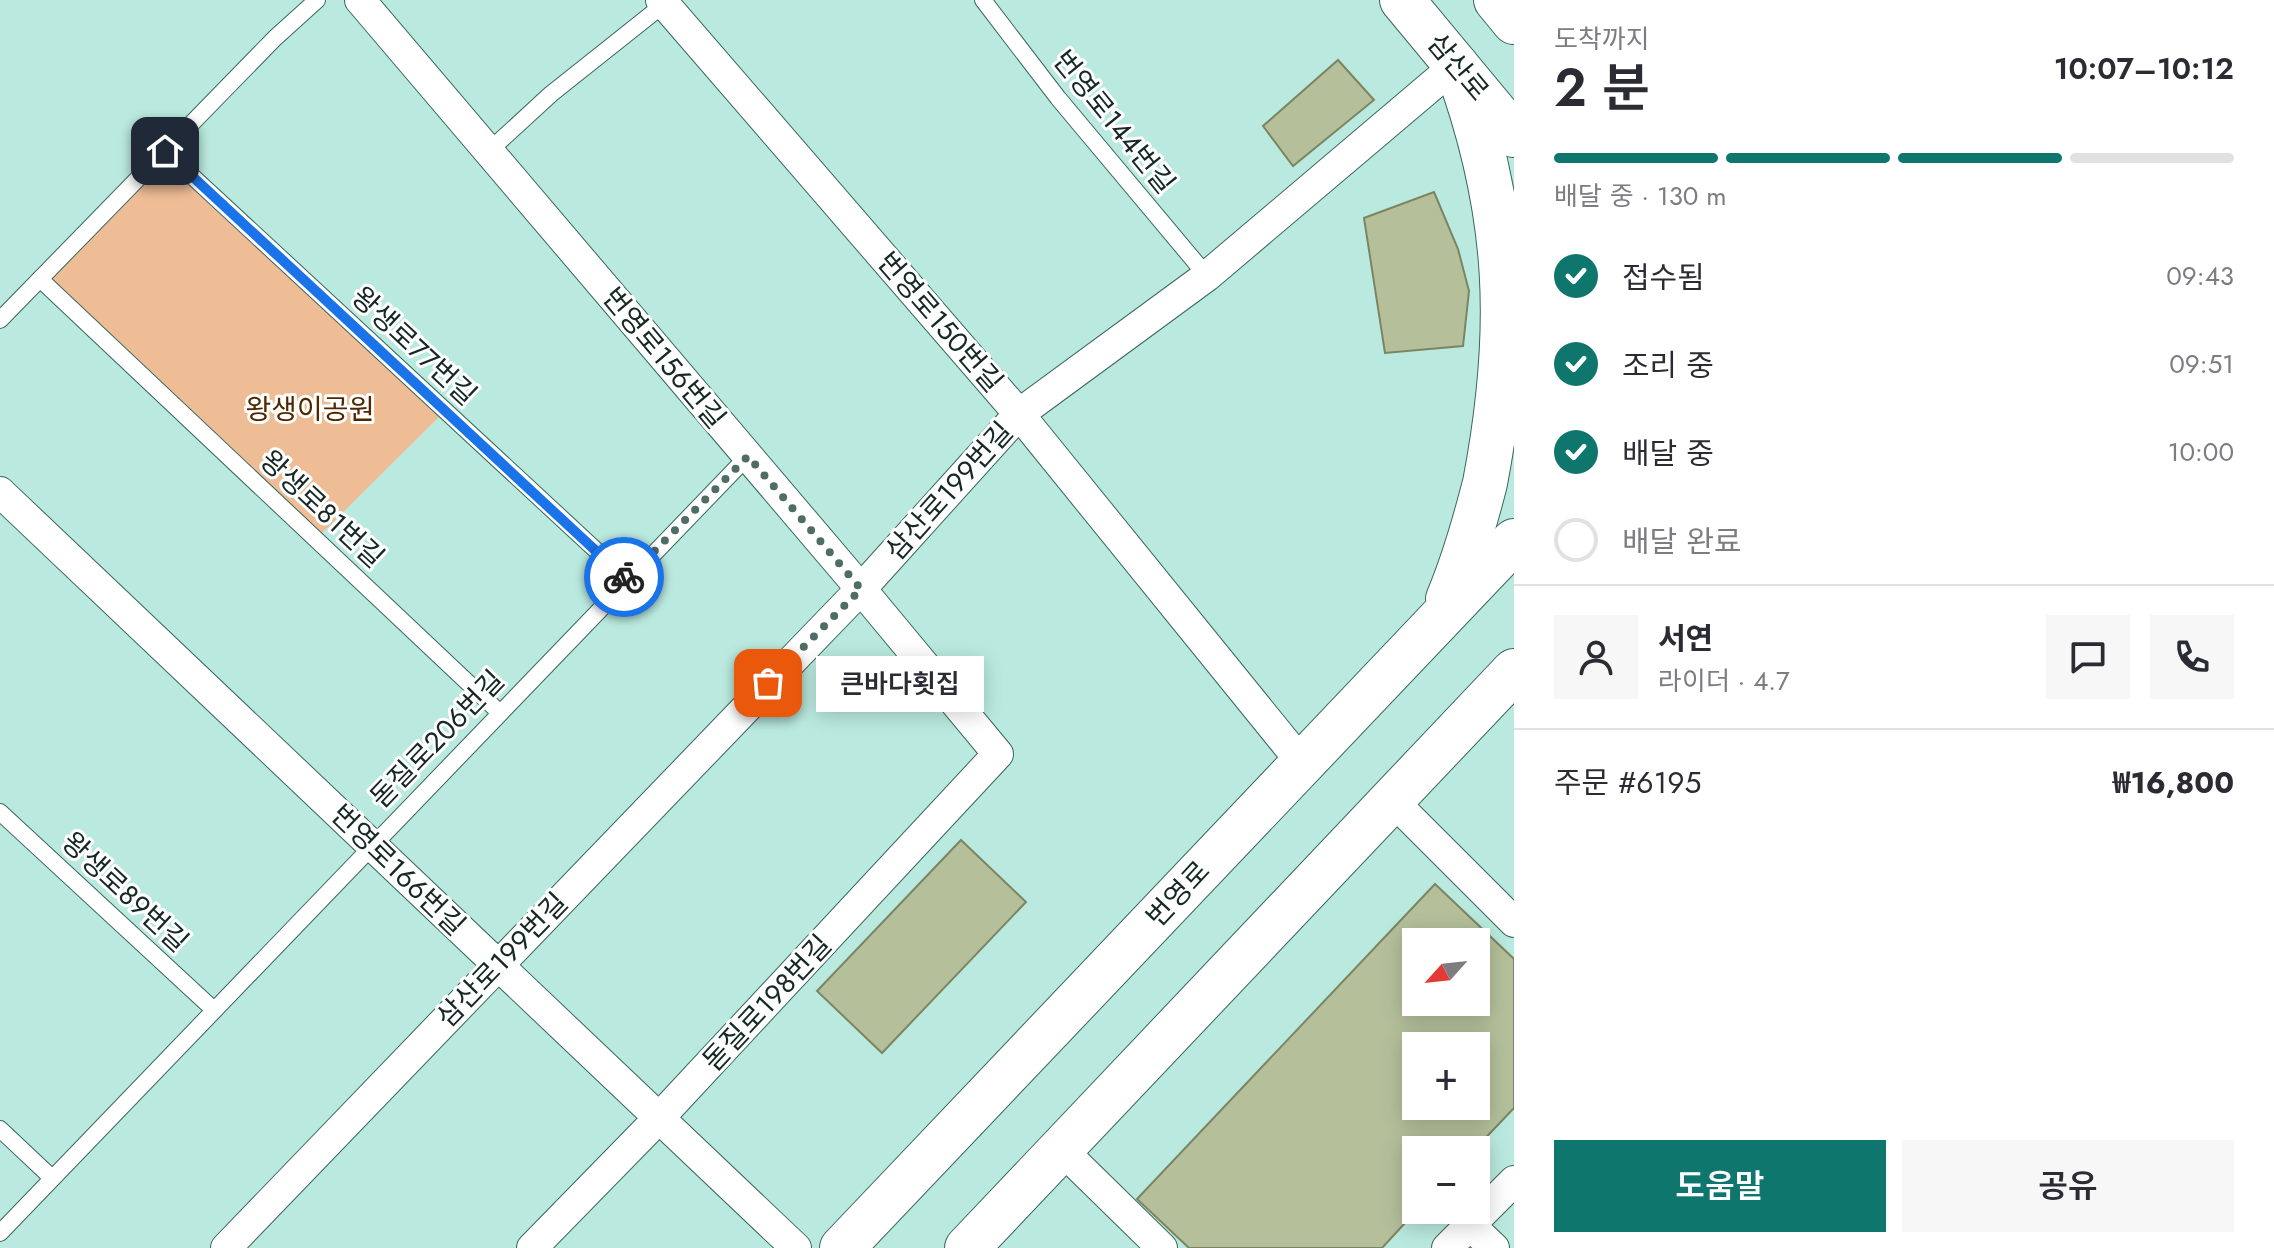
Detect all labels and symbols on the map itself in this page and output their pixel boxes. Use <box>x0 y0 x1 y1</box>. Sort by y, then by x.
street label: 삼산로 <box>1417 24 1499 110</box>
street label: 번영로144번길 <box>1043 41 1185 203</box>
pin <box>131 117 199 185</box>
street label: 번영로150번길 <box>867 243 1013 401</box>
street label: 왕생로77번길 <box>342 277 486 415</box>
street label: 번영로156번길 <box>593 278 735 438</box>
park label: 왕생이공원 <box>246 389 374 430</box>
street label: 삼산로199번길 <box>876 413 1022 569</box>
street label: 왕생로81번길 <box>251 441 393 577</box>
courier <box>584 537 664 617</box>
pin <box>734 649 802 717</box>
callout: 큰바다횟집 <box>816 655 984 711</box>
street label: 돋질로206번길 <box>361 661 513 817</box>
street label: 번영로166번길 <box>321 795 475 945</box>
street label: 왕생로89번길 <box>52 822 198 962</box>
street label: 번영로 <box>1137 852 1219 936</box>
street label: 삼산로199번길 <box>427 883 577 1037</box>
street label: 돋질로198번길 <box>693 926 841 1080</box>
north arrow <box>1402 928 1490 1016</box>

